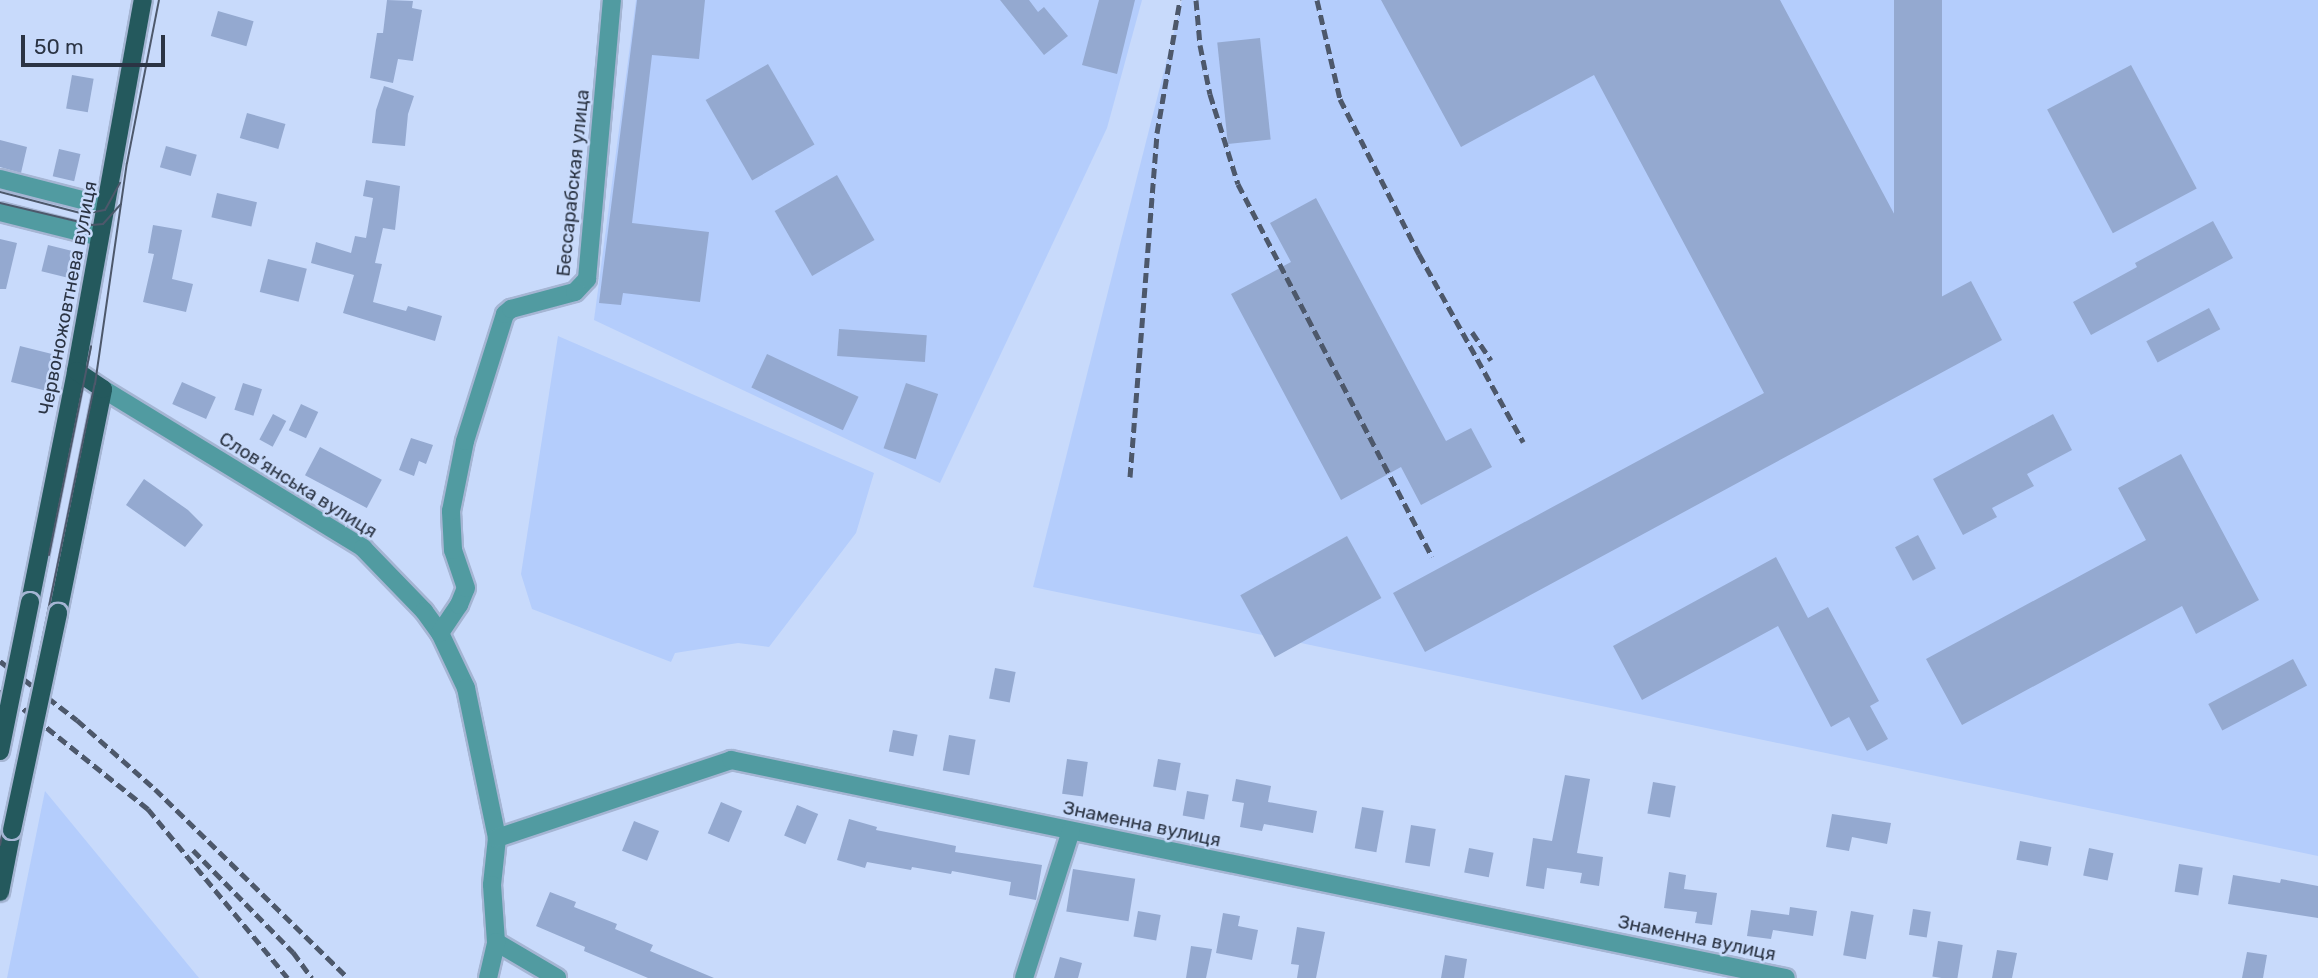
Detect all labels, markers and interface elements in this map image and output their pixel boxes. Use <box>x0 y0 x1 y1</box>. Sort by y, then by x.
scale bar <box>24 21 168 65</box>
text: 50 m <box>34 34 84 59</box>
street label: Бессарабская улица <box>552 88 594 278</box>
street label: Червоножовтнева вулиця <box>34 179 102 417</box>
street label: Слов’янська вулиця <box>215 427 381 543</box>
street label: Знаменна вулиця <box>1061 796 1223 852</box>
street label: Знаменна вулиця <box>1616 910 1778 966</box>

